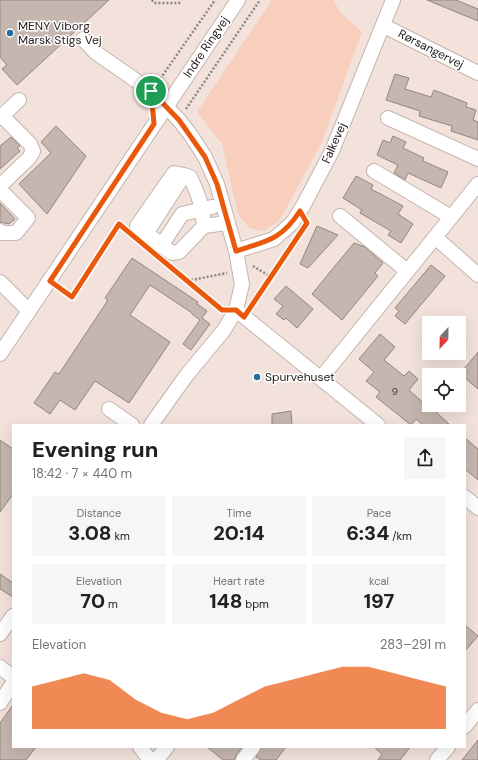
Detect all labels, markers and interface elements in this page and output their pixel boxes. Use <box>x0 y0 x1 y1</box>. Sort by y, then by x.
street label: Indre Ringvej <box>180 13 232 81</box>
place label: MENY Viborg Marsk Stigs Vej <box>18 18 102 48</box>
street label: Rørsangervej <box>395 26 467 72</box>
marker: MENY Viborg Marsk Stigs Vej <box>5 28 15 38</box>
pin <box>134 74 168 108</box>
icon: arrive <box>140 80 162 102</box>
street label: Falkevej <box>318 120 350 166</box>
north arrow <box>422 316 466 360</box>
map controls <box>422 316 466 412</box>
button: locate <box>422 368 466 412</box>
place label: Spurvehuset <box>265 369 335 385</box>
marker: Spurvehuset <box>252 372 262 382</box>
house number: 9 <box>392 385 398 398</box>
text: Evening run <box>32 435 158 464</box>
button: share <box>404 437 446 479</box>
text: 18:42 · 7 × 440 m <box>32 465 132 482</box>
text: Distance <box>77 506 121 520</box>
text: Time <box>227 506 251 520</box>
text: Pace <box>367 506 391 520</box>
text: 3.08 <box>68 520 111 546</box>
text: 20:14 <box>213 520 265 546</box>
text: 6:34 <box>346 520 389 546</box>
text: km <box>111 529 130 543</box>
text: /km <box>389 529 412 543</box>
text: Elevation <box>76 574 122 588</box>
text: Heart rate <box>213 574 265 588</box>
text: kcal <box>369 574 389 588</box>
text: 70 <box>80 588 105 614</box>
text: 148 <box>209 588 242 614</box>
text: 197 <box>364 588 394 614</box>
text: m <box>105 597 118 611</box>
text: bpm <box>242 597 269 611</box>
text: Elevation <box>32 636 86 653</box>
text: 283–291 m <box>380 636 446 653</box>

